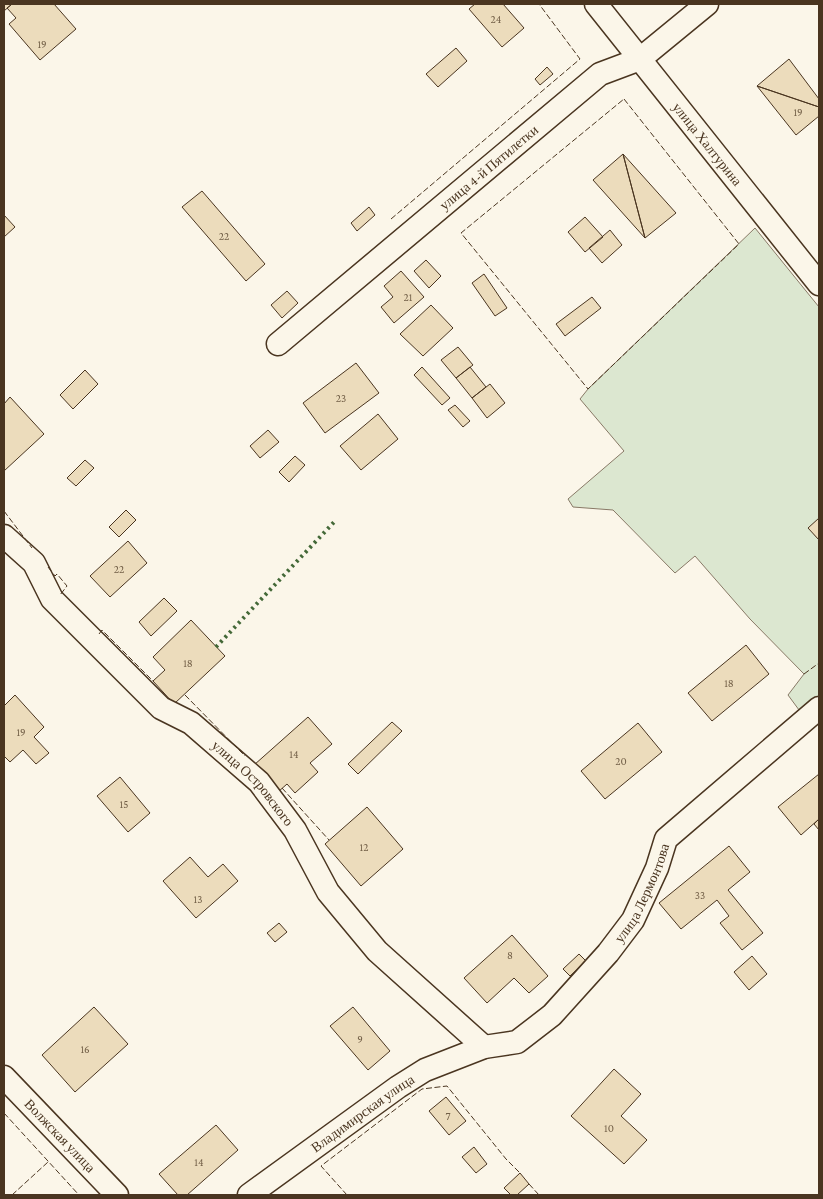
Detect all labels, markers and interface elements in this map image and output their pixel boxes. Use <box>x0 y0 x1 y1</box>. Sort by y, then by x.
house number: 24 <box>491 13 502 25</box>
house number: 19 <box>37 38 47 50</box>
street label: улица Халтурина <box>670 99 746 189</box>
house number: 19 <box>793 106 803 118</box>
street label: улица 4-й Пятилетки <box>436 121 542 213</box>
house number: 22 <box>219 230 229 242</box>
house number: 21 <box>404 291 413 303</box>
house number: 23 <box>336 392 346 404</box>
house number: 22 <box>114 563 124 575</box>
house number: 18 <box>183 657 193 669</box>
house number: 18 <box>724 677 734 689</box>
house number: 19 <box>16 726 26 738</box>
street label: улица Островского <box>209 737 297 829</box>
house number: 14 <box>289 748 299 760</box>
house number: 20 <box>615 755 627 767</box>
house number: 15 <box>120 798 128 810</box>
house number: 12 <box>360 841 368 853</box>
street label: улица Лермонтова <box>611 841 672 946</box>
house number: 33 <box>695 889 705 901</box>
house number: 13 <box>194 893 202 905</box>
house number: 8 <box>507 949 513 961</box>
house number: 9 <box>357 1033 363 1045</box>
house number: 16 <box>80 1043 90 1055</box>
street label: Владимирская улица <box>308 1070 418 1155</box>
street label: Волжская улица <box>21 1096 99 1176</box>
house number: 7 <box>445 1110 451 1122</box>
house number: 10 <box>604 1122 614 1134</box>
house number: 14 <box>194 1156 204 1168</box>

